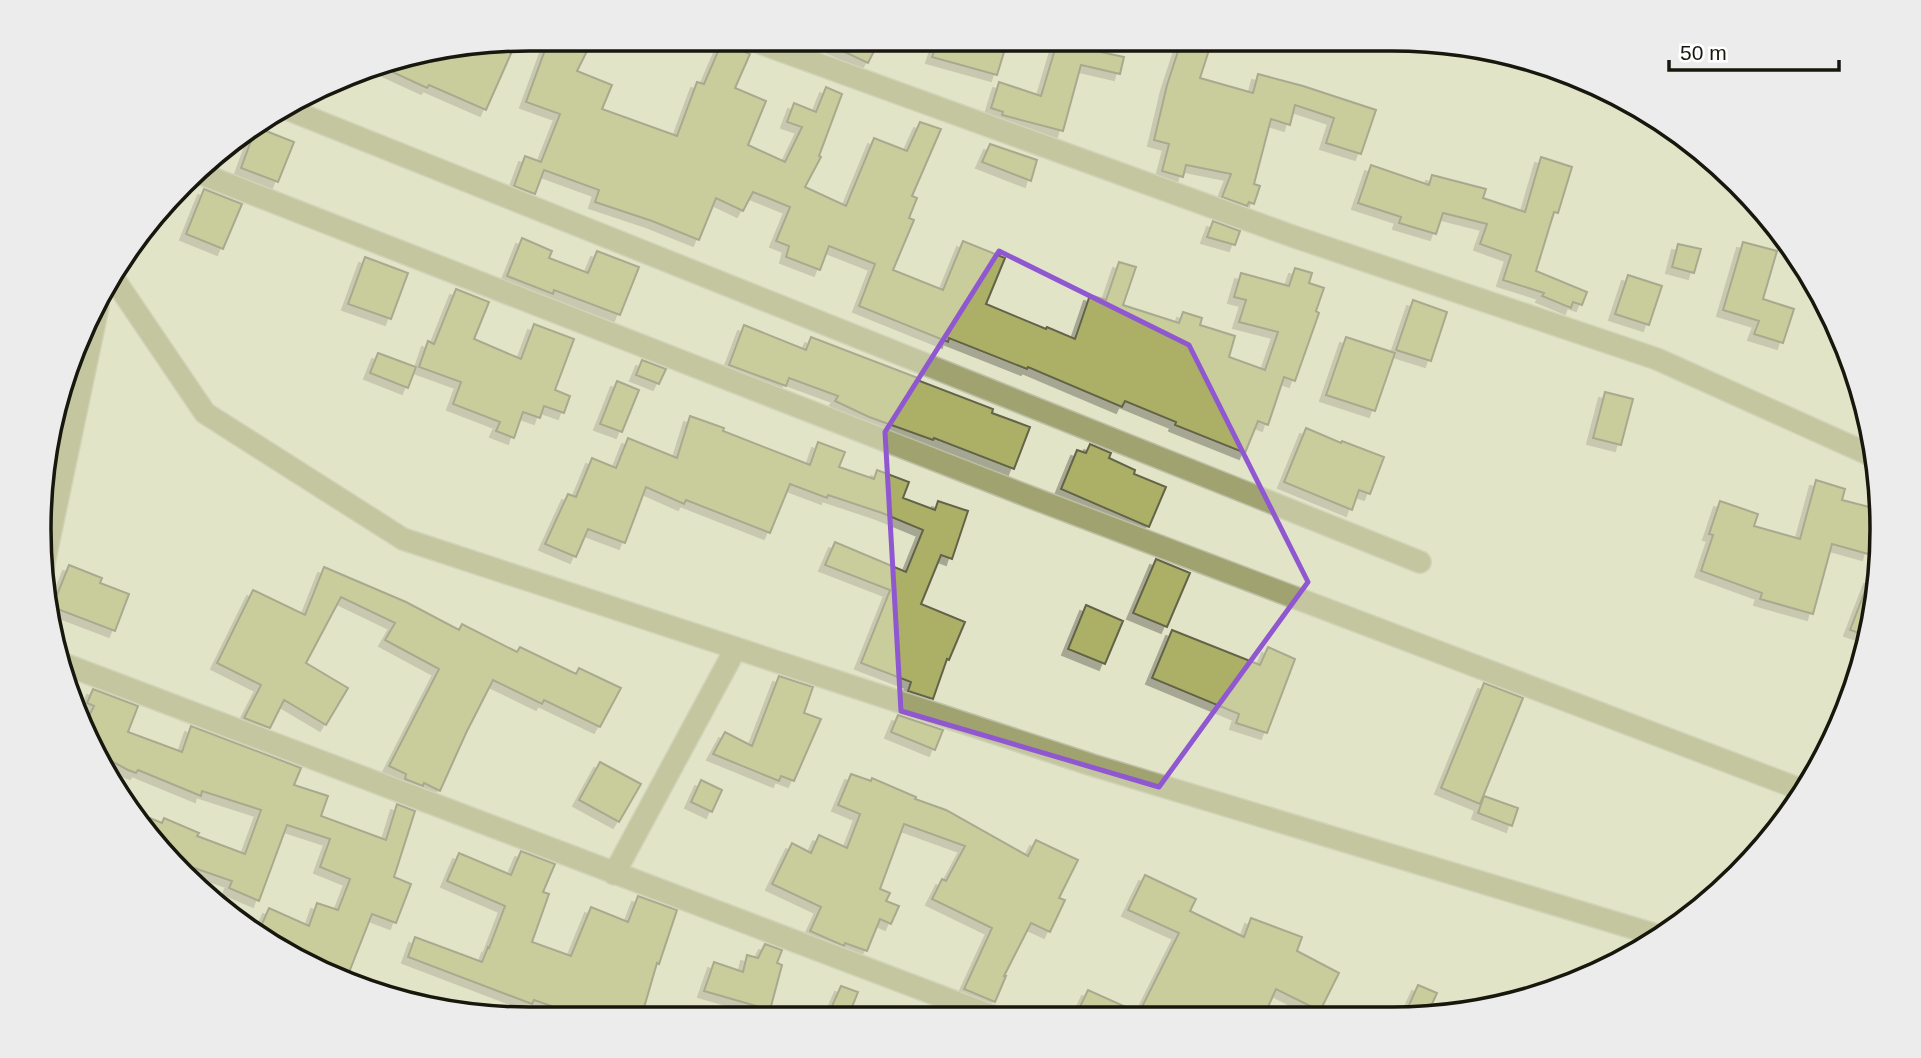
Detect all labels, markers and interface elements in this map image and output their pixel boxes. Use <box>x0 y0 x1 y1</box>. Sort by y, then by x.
scale bar <box>1669 28 1839 72</box>
text: 50 m <box>1680 41 1727 64</box>

